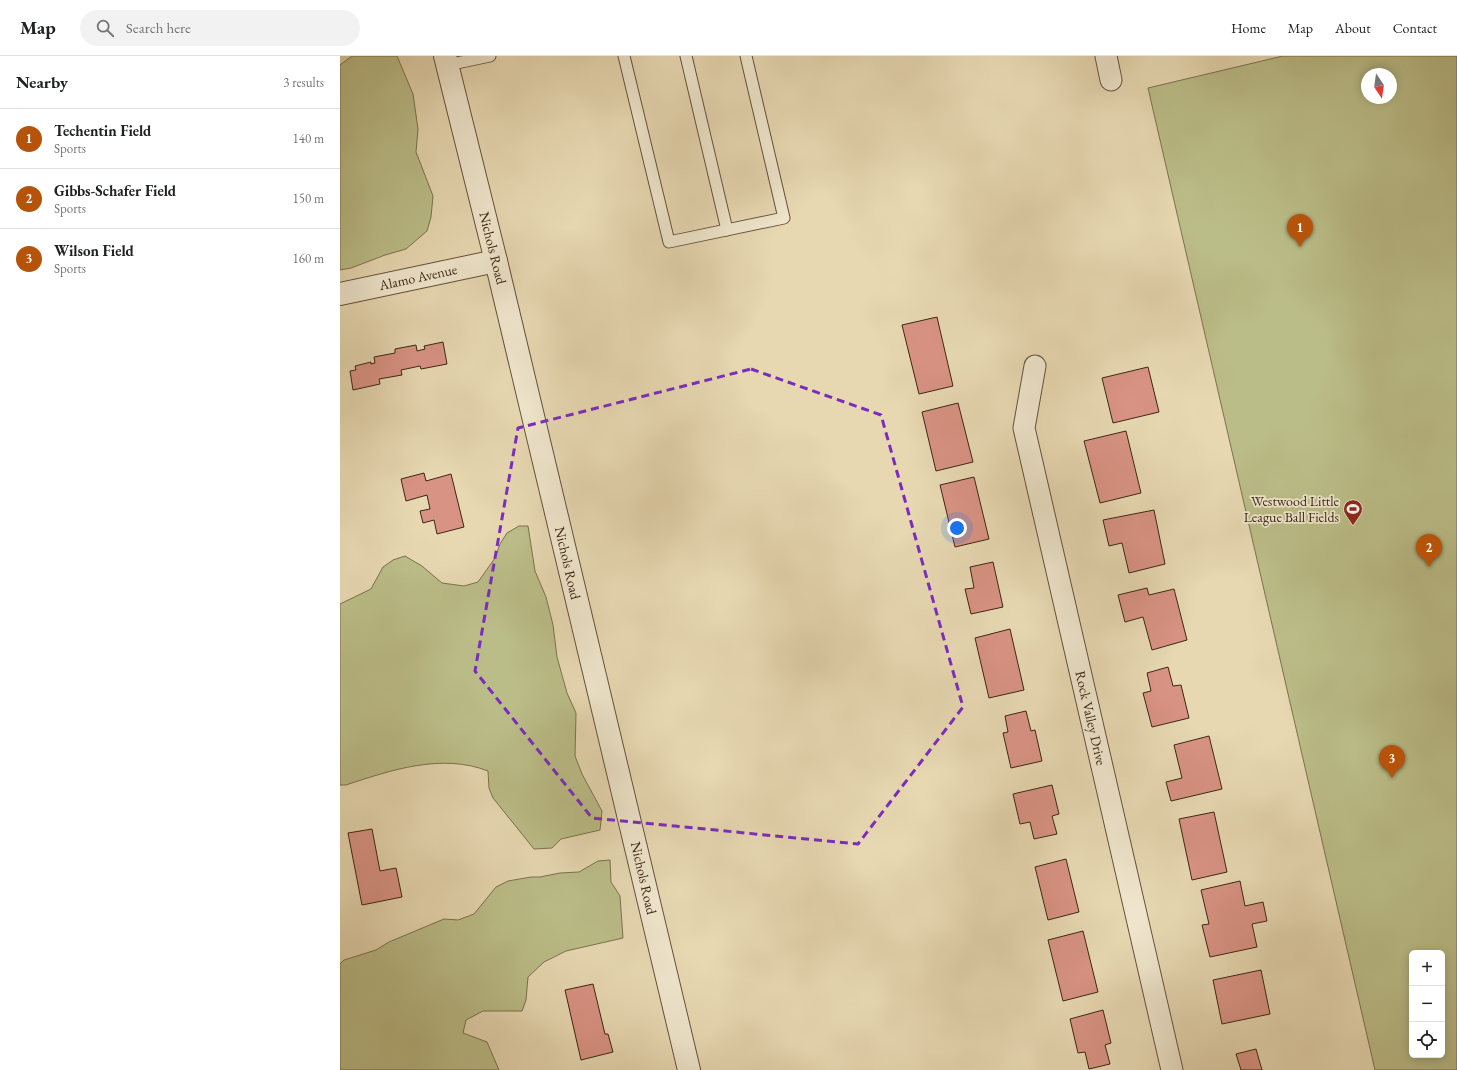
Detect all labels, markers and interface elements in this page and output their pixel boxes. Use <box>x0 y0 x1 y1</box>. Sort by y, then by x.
search box <box>80 10 360 46</box>
text: Map <box>20 15 56 40</box>
icon: search <box>94 17 116 39</box>
text: Search here <box>126 18 191 37</box>
text: Home <box>1231 19 1266 37</box>
text: Map <box>1288 19 1313 37</box>
text: About <box>1335 19 1371 37</box>
text: Contact <box>1393 19 1437 37</box>
north arrow <box>1361 68 1397 104</box>
text: Nearby <box>16 71 68 93</box>
text: 3 results <box>283 74 324 91</box>
text: Techentin Field <box>54 121 151 140</box>
text: 1 <box>26 130 32 147</box>
text: 140 m <box>293 130 324 147</box>
text: Sports <box>54 140 86 157</box>
text: Gibbs-Schafer Field <box>54 181 176 200</box>
text: 2 <box>26 190 32 207</box>
text: 150 m <box>293 190 324 207</box>
text: Sports <box>54 200 86 217</box>
street label: Nichols Road <box>475 210 511 287</box>
pin: 1 <box>1287 214 1313 247</box>
text: Wilson Field <box>54 241 134 260</box>
text: 3 <box>26 250 32 267</box>
text: 160 m <box>293 250 324 267</box>
text: Sports <box>54 260 86 277</box>
street label: Alamo Avenue <box>376 260 459 294</box>
place label: Westwood Little League Ball Fields <box>1244 492 1340 526</box>
sports icon: Westwood Little League Ball Fields <box>1342 498 1364 526</box>
your location <box>947 518 967 538</box>
street label: Nichols Road <box>551 525 585 602</box>
pin: 2 <box>1416 534 1442 567</box>
street label: Rock Valley Drive <box>1071 669 1111 768</box>
pin: 3 <box>1379 745 1405 778</box>
street label: Nichols Road <box>627 840 661 917</box>
map controls <box>1409 950 1445 1058</box>
button: + <box>1409 950 1445 986</box>
button: − <box>1409 986 1445 1022</box>
button: locate <box>1409 1022 1445 1058</box>

